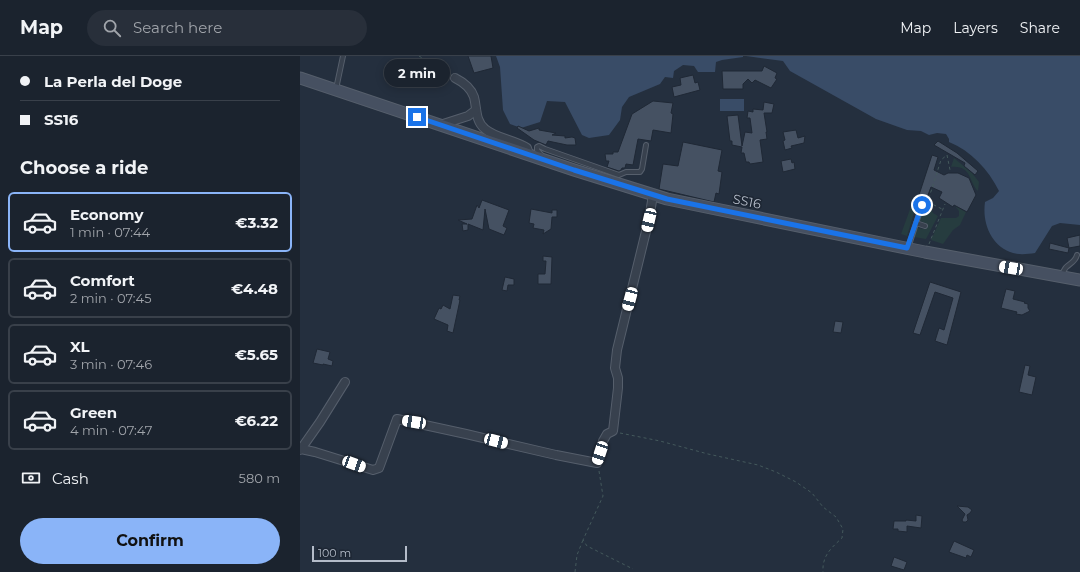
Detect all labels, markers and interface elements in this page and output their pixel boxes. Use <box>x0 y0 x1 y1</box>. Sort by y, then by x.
search box <box>87 10 367 46</box>
text: Map <box>20 16 63 39</box>
icon: search <box>101 17 123 39</box>
text: Search here <box>133 18 222 37</box>
text: Map <box>900 19 931 37</box>
text: Layers <box>953 19 998 37</box>
text: Share <box>1020 19 1060 37</box>
callout: 2 min <box>384 59 450 87</box>
text: 2 min <box>398 65 436 81</box>
text: La Perla del Doge <box>44 72 182 91</box>
route end <box>408 108 426 126</box>
text: SS16 <box>44 110 78 129</box>
text: Choose a ride <box>20 157 148 179</box>
street label: SS16 <box>731 190 763 212</box>
route start <box>913 196 931 214</box>
icon: car <box>22 204 58 240</box>
text: Economy <box>70 205 143 224</box>
car <box>640 207 658 233</box>
text: €3.32 <box>235 213 278 232</box>
text: 1 min · 07:44 <box>70 224 150 240</box>
car <box>998 260 1024 276</box>
icon: car <box>22 270 58 306</box>
text: Comfort <box>70 271 135 290</box>
text: €4.48 <box>231 279 278 298</box>
car <box>621 286 639 312</box>
text: 2 min · 07:45 <box>70 290 152 306</box>
icon: car <box>22 336 58 372</box>
text: XL <box>70 337 89 356</box>
text: €5.65 <box>235 345 278 364</box>
text: 3 min · 07:46 <box>70 356 152 372</box>
icon: car <box>22 402 58 438</box>
text: Green <box>70 403 117 422</box>
text: €6.22 <box>235 411 278 430</box>
car <box>401 414 427 430</box>
text: 4 min · 07:47 <box>70 422 152 438</box>
car <box>483 432 509 450</box>
car <box>591 440 609 466</box>
car <box>341 454 367 474</box>
icon: cash <box>20 467 42 489</box>
text: Cash <box>52 469 89 488</box>
text: 580 m <box>239 470 280 486</box>
button: Confirm <box>20 518 280 564</box>
scale bar <box>312 544 407 563</box>
text: 100 m <box>318 546 351 560</box>

